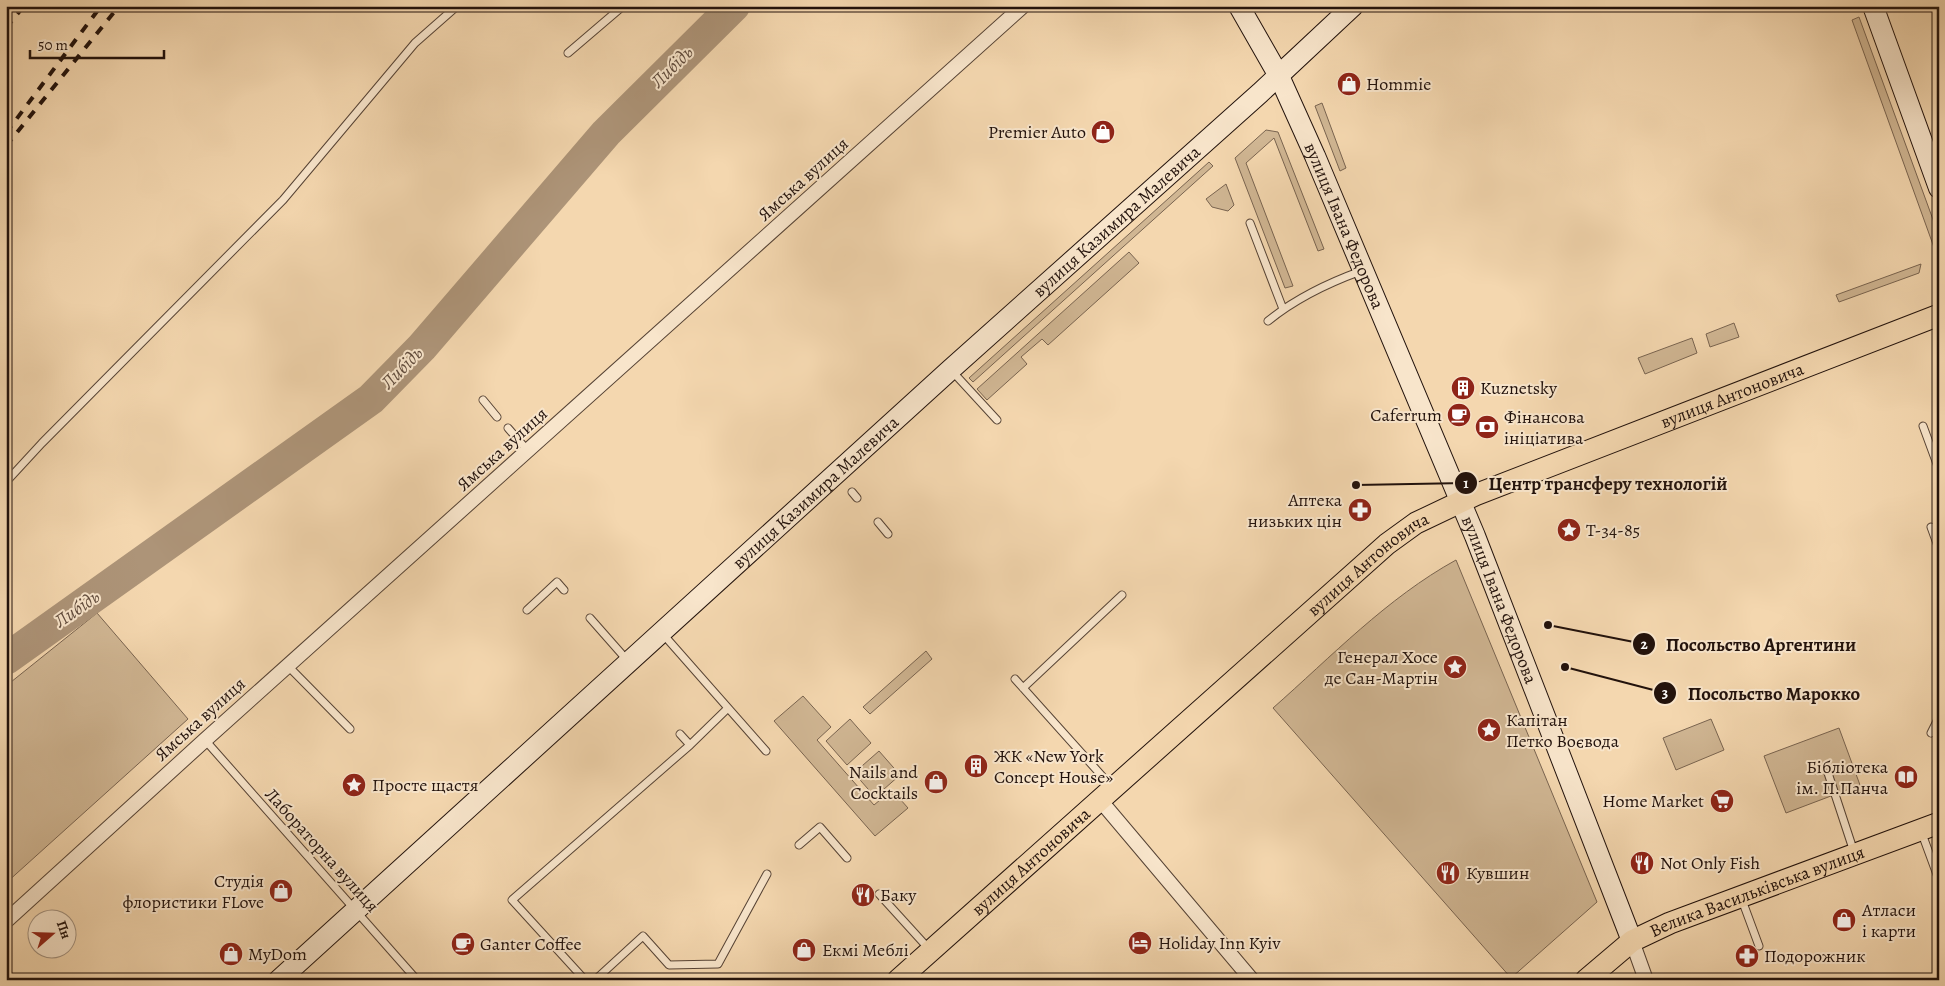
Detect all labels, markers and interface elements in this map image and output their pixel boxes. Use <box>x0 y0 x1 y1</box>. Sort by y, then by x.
scale bar <box>30 28 164 60</box>
text: 50 m <box>38 35 68 55</box>
water label: Либідь <box>644 40 699 95</box>
shop icon: Hommie <box>1336 71 1362 97</box>
place label: Hommie <box>1366 72 1431 96</box>
shop icon: Premier Auto <box>1090 119 1116 145</box>
place label: Premier Auto <box>988 120 1086 144</box>
street label: Ямська вулиця <box>752 132 854 226</box>
street label: вулиця Івана Федорова <box>1298 139 1390 313</box>
street label: вулиця Казимира Малевича <box>1027 140 1206 303</box>
water label: Либідь <box>374 341 429 396</box>
street label: вулиця Антоновича <box>1657 356 1808 434</box>
building icon: Kuznetsky <box>1450 375 1476 401</box>
place label: Kuznetsky <box>1480 376 1558 400</box>
street label: Ямська вулиця <box>451 402 553 496</box>
cafe icon: Caferrum <box>1446 402 1472 428</box>
place label: Caferrum <box>1370 403 1442 427</box>
place label: Фінансова ініціатива <box>1504 405 1585 450</box>
street label: вулиця Казимира Малевича <box>727 410 904 574</box>
bank icon: Фінансова ініціатива <box>1474 414 1500 440</box>
callout: Центр трансферу технологій <box>1453 466 1737 500</box>
text: Центр трансферу технологій <box>1488 471 1728 497</box>
text: 1 <box>1463 473 1469 493</box>
place label: Аптека низьких цін <box>1248 488 1343 533</box>
pharmacy icon: Аптека низьких цін <box>1347 497 1373 523</box>
street label: вулиця Антоновича <box>1302 506 1434 622</box>
street label: вулиця Івана Федорова <box>1456 512 1543 688</box>
place icon: Т-34-85 <box>1556 517 1582 543</box>
place label: Т-34-85 <box>1586 518 1640 542</box>
water label: Либідь <box>48 584 105 635</box>
callout: Посольство Аргентини <box>1631 627 1866 661</box>
text: Посольство Аргентини <box>1666 632 1856 658</box>
text: 2 <box>1640 634 1648 654</box>
place label: Генерал Хосе де Сан-Мартін <box>1324 645 1438 690</box>
place icon: Генерал Хосе де Сан-Мартін <box>1442 654 1468 680</box>
street label: Ямська вулиця <box>149 672 251 766</box>
callout: Посольство Марокко <box>1653 676 1870 710</box>
text: Посольство Марокко <box>1688 681 1861 707</box>
text: 3 <box>1662 683 1668 703</box>
place label: Капітан Петко Воєвода <box>1506 708 1620 753</box>
place icon: Капітан Петко Воєвода <box>1476 717 1502 743</box>
place label: ЖК «New York Concept House» <box>994 744 1113 789</box>
building icon: ЖК «New York Concept House» <box>963 753 989 779</box>
place label: Бібліотека ім. П.Панча <box>1796 755 1889 800</box>
place label: Nails and Cocktails <box>849 760 918 805</box>
library icon: Бібліотека ім. П.Панча <box>1893 764 1919 790</box>
shop icon: Nails and Cocktails <box>923 769 949 795</box>
place icon: Просте щастя <box>341 772 367 798</box>
place label: Просте щастя <box>372 773 479 797</box>
street label: Лабораторна вулиця <box>260 783 384 917</box>
supermarket icon: Home Market <box>1709 788 1735 814</box>
place label: Home Market <box>1602 789 1704 813</box>
street label: вулиця Антоновича <box>966 802 1096 921</box>
street label: Велика Васильківська вулиця <box>1646 840 1868 943</box>
restaurant icon: Not Only Fish <box>1629 850 1655 876</box>
place label: Not Only Fish <box>1660 851 1761 875</box>
restaurant icon: Кувшин <box>1435 860 1461 886</box>
place label: Кувшин <box>1466 861 1529 885</box>
place label: Студія флористики FLove <box>122 869 264 914</box>
shop icon: Студія флористики FLove <box>268 878 294 904</box>
restaurant icon: Баку <box>850 882 876 908</box>
place label: Баку <box>880 883 917 907</box>
place label: Атласи і карти <box>1861 898 1916 943</box>
shop icon: Атласи і карти <box>1831 907 1857 933</box>
north arrow <box>28 908 78 958</box>
text: Пн <box>52 918 76 942</box>
hotel icon: Holiday Inn Kyiv <box>1127 930 1153 956</box>
cafe icon: Ganter Coffee <box>450 931 476 957</box>
place label: Holiday Inn Kyiv <box>1158 931 1281 955</box>
place label: Ganter Coffee <box>480 932 582 956</box>
shop icon: Екмі Меблі <box>791 937 817 963</box>
place label: Екмі Меблі <box>822 938 909 962</box>
shop icon: MyDom <box>218 941 244 967</box>
place label: MyDom <box>248 942 307 966</box>
pharmacy icon: Подорожник <box>1734 943 1760 969</box>
place label: Подорожник <box>1764 944 1866 968</box>

